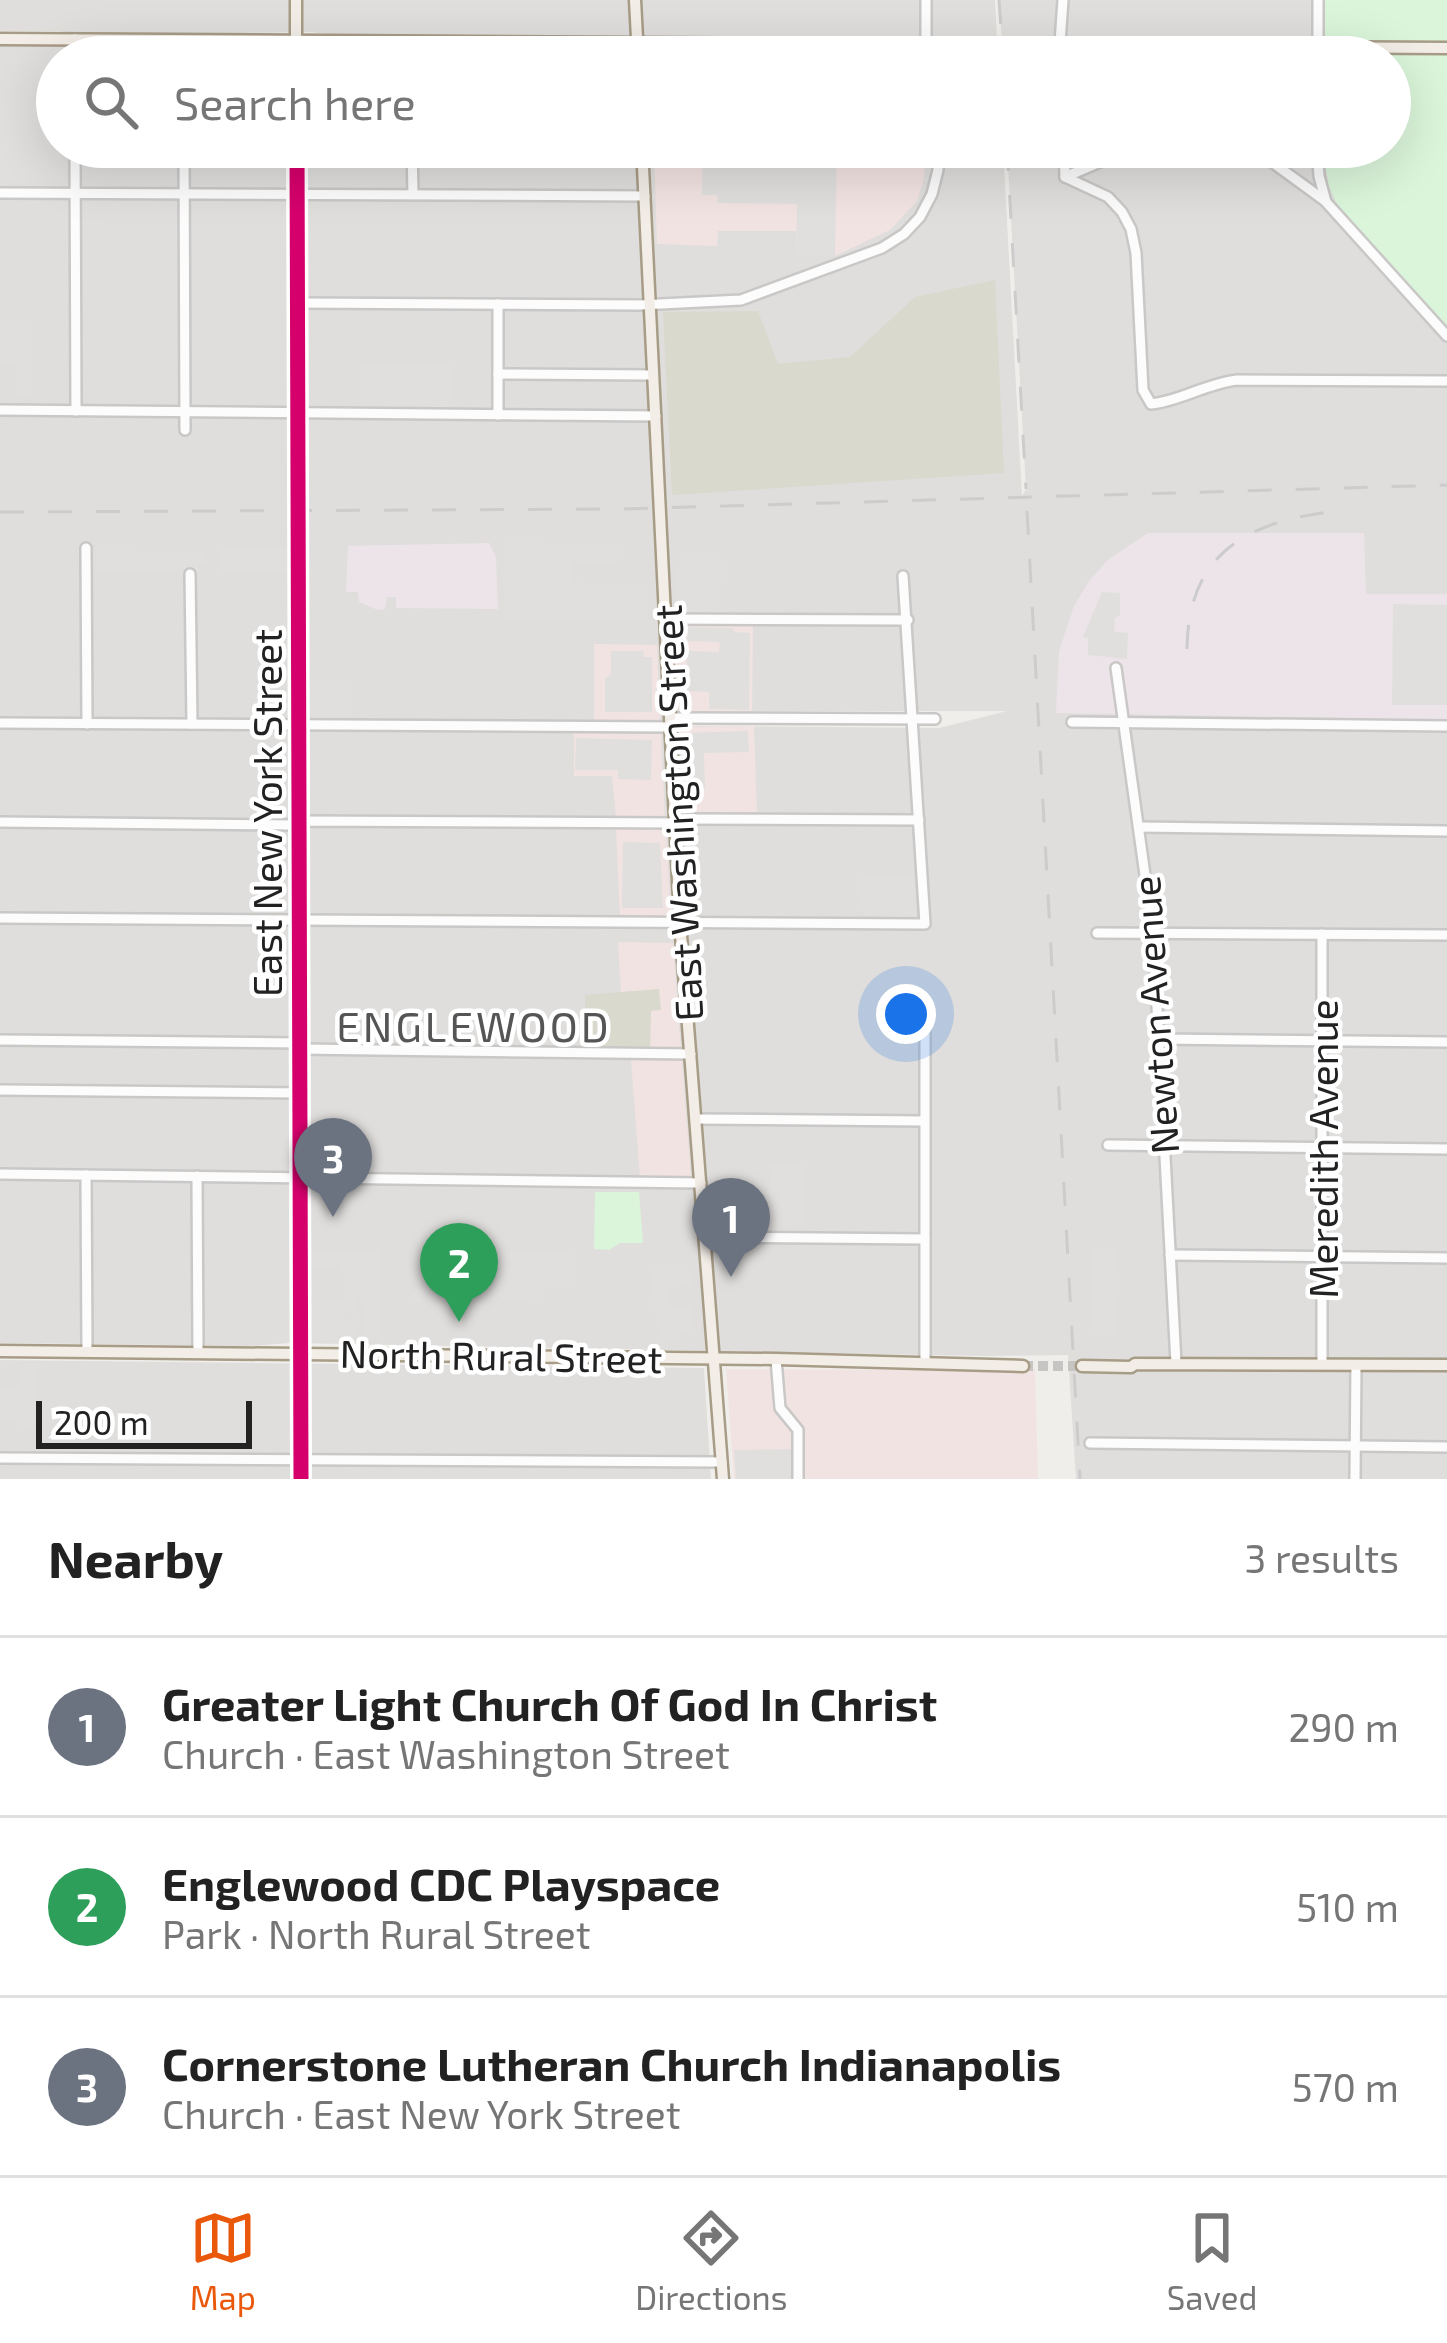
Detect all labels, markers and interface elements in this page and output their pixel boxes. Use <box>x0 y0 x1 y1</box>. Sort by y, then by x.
search box <box>36 36 1411 168</box>
icon: search <box>78 69 144 135</box>
text: Search here <box>174 75 416 129</box>
street label: East Washington Street <box>643 603 711 1023</box>
street label: East New York Street <box>243 629 290 997</box>
street label: Newton Avenue <box>1121 874 1187 1156</box>
your location <box>876 984 936 1044</box>
street label: Meredith Avenue <box>1299 999 1346 1299</box>
district label: ENGLEWOOD <box>336 1000 612 1050</box>
pin: 3 <box>294 1118 372 1217</box>
pin: 1 <box>692 1178 770 1277</box>
pin: 2 <box>420 1223 498 1322</box>
street label: North Rural Street <box>339 1329 663 1381</box>
scale bar <box>36 1395 252 1448</box>
text: 200 m <box>54 1402 149 1442</box>
text: Nearby <box>48 1527 223 1588</box>
text: 3 results <box>1245 1534 1399 1581</box>
text: Greater Light Church Of God In Christ <box>162 1676 937 1730</box>
text: 1 <box>79 1703 95 1750</box>
text: 290 m <box>1288 1703 1399 1750</box>
text: Church · East Washington Street <box>162 1730 730 1777</box>
text: Englewood CDC Playspace <box>162 1856 720 1910</box>
text: 2 <box>76 1883 98 1930</box>
text: 510 m <box>1296 1883 1399 1930</box>
text: Park · North Rural Street <box>162 1910 591 1957</box>
text: Cornerstone Lutheran Church Indianapolis <box>162 2036 1061 2090</box>
text: 3 <box>76 2063 98 2110</box>
text: 570 m <box>1292 2063 1399 2110</box>
text: Church · East New York Street <box>162 2090 681 2137</box>
tab: Map <box>190 2205 256 2317</box>
tab: Directions <box>635 2205 787 2317</box>
tab: Saved <box>1167 2205 1257 2317</box>

